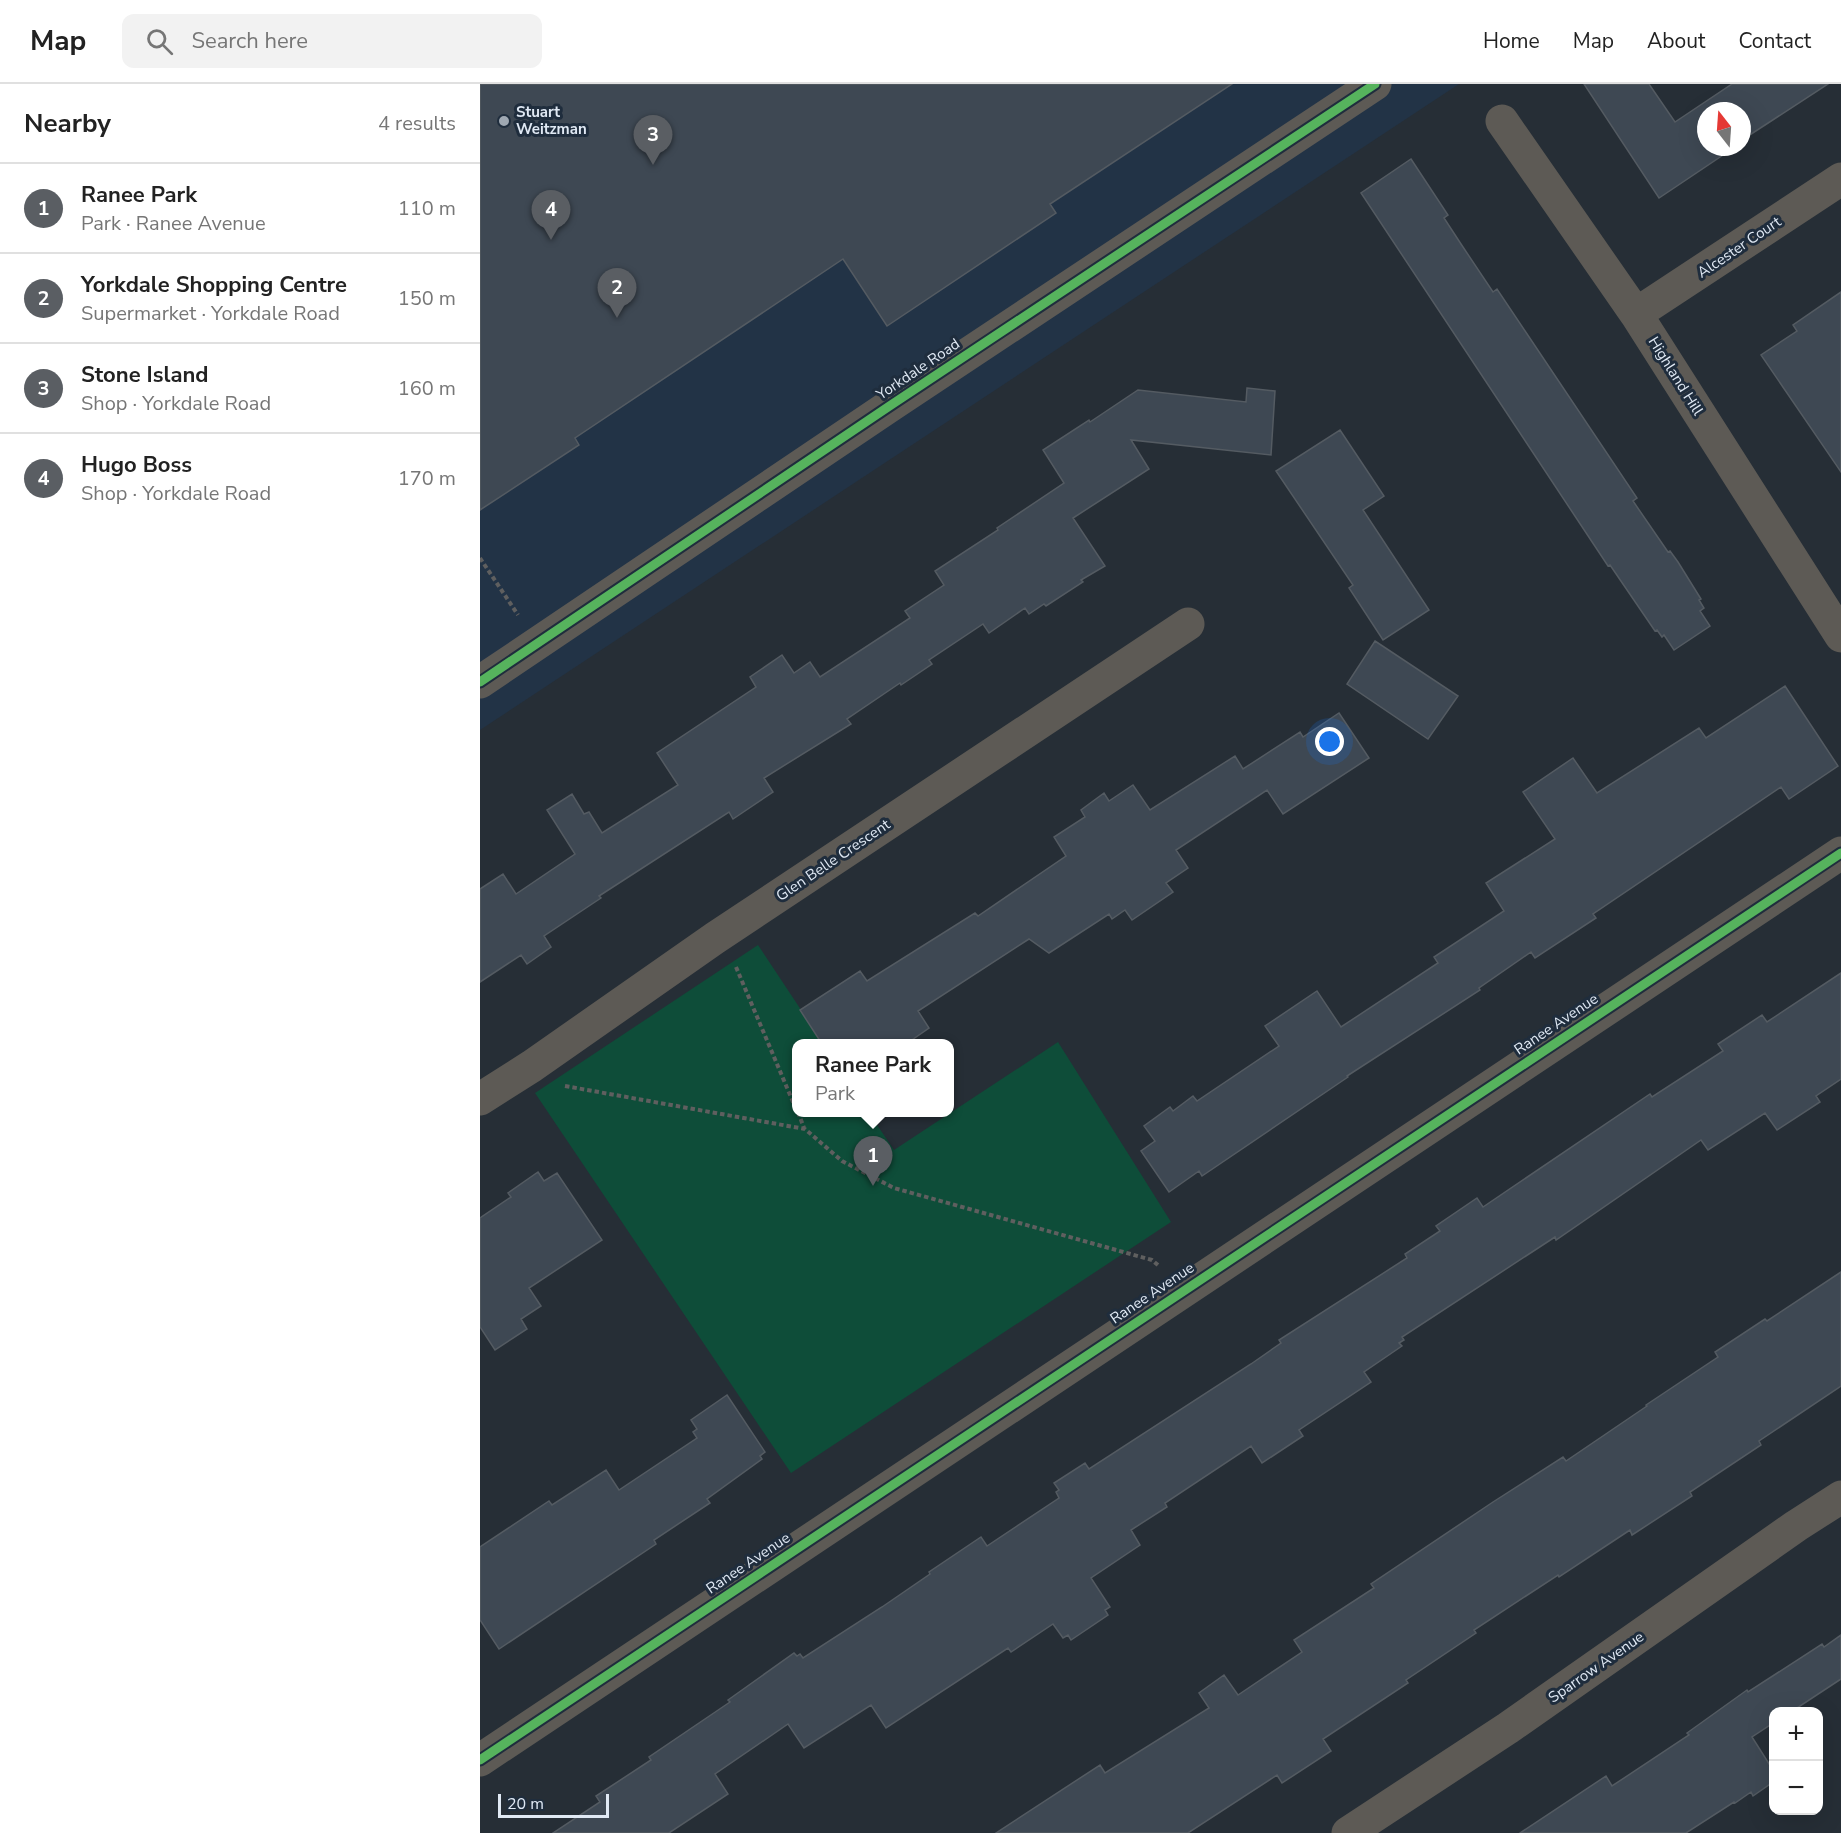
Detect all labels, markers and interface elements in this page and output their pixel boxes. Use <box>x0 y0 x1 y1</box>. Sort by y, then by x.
search box <box>122 14 542 68</box>
text: Map <box>30 22 86 60</box>
icon: search <box>143 25 176 58</box>
text: Search here <box>191 26 308 56</box>
text: Home <box>1483 27 1540 55</box>
text: Map <box>1573 27 1614 55</box>
text: About <box>1647 27 1705 55</box>
text: Contact <box>1738 27 1811 55</box>
place label: Stuart Weitzman <box>516 102 587 139</box>
north arrow <box>1697 102 1751 156</box>
text: Nearby <box>24 106 111 141</box>
text: 4 results <box>378 110 456 137</box>
marker: Stuart Weitzman <box>497 114 511 128</box>
pin: 3 <box>634 116 672 165</box>
text: Ranee Park <box>81 180 197 210</box>
pin: 4 <box>532 190 570 240</box>
text: 1 <box>38 195 50 222</box>
text: 110 m <box>398 195 456 222</box>
text: Park · Ranee Avenue <box>81 210 266 237</box>
street label: Alcester Court <box>1693 211 1785 282</box>
pin: 2 <box>598 268 636 318</box>
text: Yorkdale Shopping Centre <box>81 270 347 300</box>
text: 2 <box>38 285 50 312</box>
text: 150 m <box>398 285 456 312</box>
text: Supermarket · Yorkdale Road <box>81 300 340 327</box>
street label: Highland Hill <box>1644 333 1708 420</box>
street label: Yorkdale Road <box>872 334 964 405</box>
text: Stone Island <box>81 360 209 390</box>
text: 3 <box>38 375 50 402</box>
text: 160 m <box>398 375 456 402</box>
text: Shop · Yorkdale Road <box>81 390 271 417</box>
text: Hugo Boss <box>81 450 192 480</box>
text: 4 <box>38 465 50 492</box>
text: 170 m <box>398 465 456 492</box>
text: Shop · Yorkdale Road <box>81 480 271 507</box>
your location <box>1315 727 1344 756</box>
street label: Glen Belle Crescent <box>772 814 895 906</box>
street label: Ranee Avenue <box>1510 988 1602 1060</box>
popup <box>792 1039 954 1117</box>
text: Ranee Park <box>815 1050 931 1080</box>
text: Park <box>815 1080 855 1107</box>
pin: 1 <box>854 1136 892 1186</box>
street label: Ranee Avenue <box>1106 1257 1198 1329</box>
street label: Ranee Avenue <box>702 1527 794 1599</box>
street label: Sparrow Avenue <box>1544 1627 1648 1707</box>
map controls <box>1769 1707 1823 1815</box>
button: + <box>1769 1707 1823 1761</box>
button: − <box>1769 1761 1823 1815</box>
scale bar <box>498 1791 609 1818</box>
text: 20 m <box>507 1793 544 1815</box>

